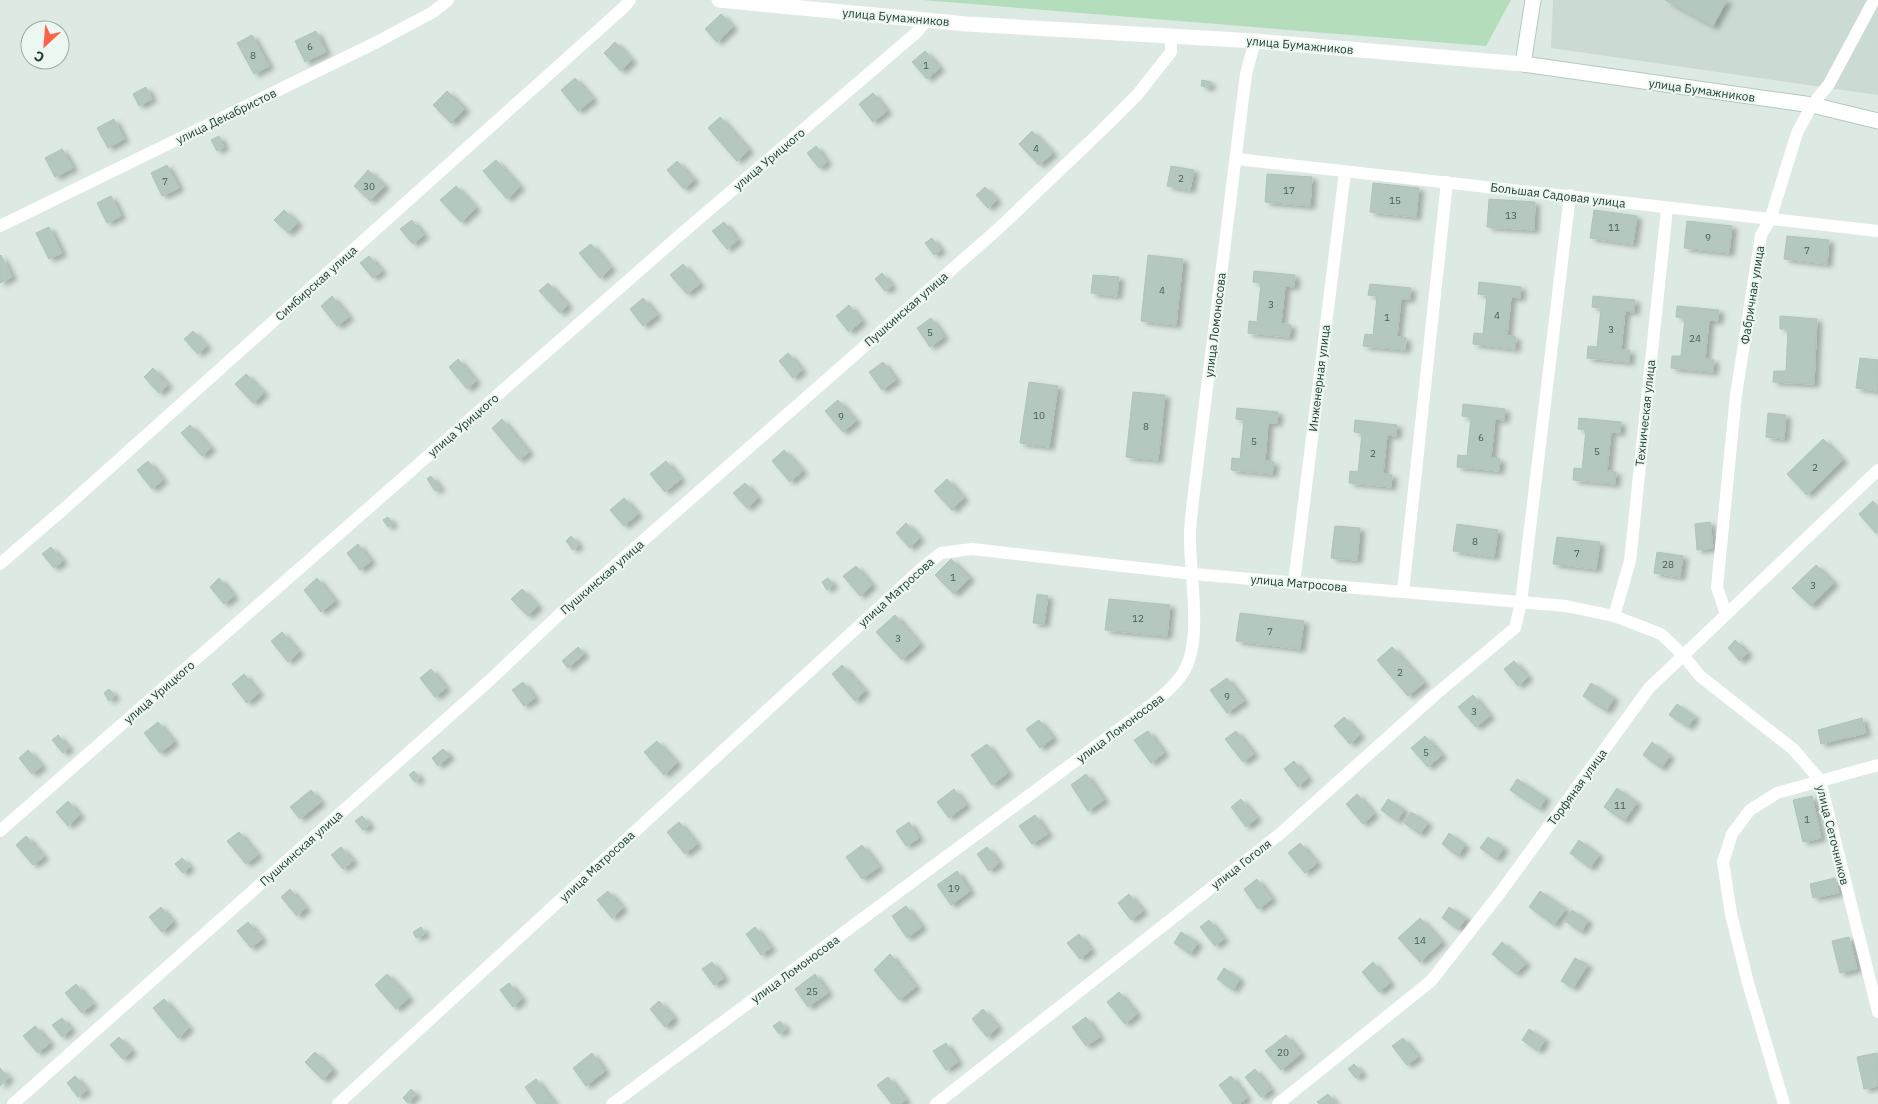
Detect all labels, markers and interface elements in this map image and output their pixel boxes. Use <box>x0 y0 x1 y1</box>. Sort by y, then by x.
street label: улица Бумажников <box>842 5 950 29</box>
north arrow <box>20 20 70 70</box>
street label: улица Бумажников <box>1246 33 1354 57</box>
house number: 6 <box>307 40 313 53</box>
text: С <box>31 47 47 67</box>
house number: 8 <box>250 49 256 62</box>
house number: 1 <box>923 59 929 72</box>
street label: улица Бумажников <box>1648 75 1756 105</box>
street label: улица Декабристов <box>173 85 279 147</box>
street label: улица Урицкого <box>730 125 808 193</box>
house number: 4 <box>1033 142 1039 155</box>
house number: 2 <box>1178 172 1184 185</box>
house number: 7 <box>162 175 168 188</box>
street label: Большая Садовая улица <box>1490 179 1627 211</box>
house number: 30 <box>363 180 375 193</box>
house number: 17 <box>1283 184 1295 197</box>
house number: 15 <box>1389 194 1401 207</box>
house number: 13 <box>1505 209 1517 222</box>
house number: 11 <box>1608 221 1620 234</box>
house number: 9 <box>1705 231 1711 244</box>
street label: Симбирская улица <box>272 242 360 324</box>
street label: Фабричная улица <box>1737 244 1767 345</box>
house number: 7 <box>1804 244 1810 257</box>
street label: Пушкинская улица <box>861 268 951 349</box>
street label: улица Ломоносова <box>1201 271 1229 378</box>
house number: 4 <box>1159 284 1165 297</box>
house number: 3 <box>1268 298 1274 311</box>
house number: 4 <box>1494 309 1500 322</box>
house number: 1 <box>1384 311 1390 324</box>
street label: Инженерная улица <box>1305 323 1333 432</box>
house number: 3 <box>1608 323 1614 336</box>
house number: 5 <box>927 326 933 339</box>
house number: 24 <box>1689 332 1701 345</box>
street label: Техническая улица <box>1632 358 1658 467</box>
street label: улица Урицкого <box>425 390 502 460</box>
house number: 10 <box>1033 409 1045 422</box>
house number: 9 <box>838 410 844 423</box>
house number: 8 <box>1143 420 1149 433</box>
house number: 6 <box>1478 431 1484 444</box>
house number: 5 <box>1251 435 1257 448</box>
house number: 5 <box>1594 445 1600 458</box>
house number: 2 <box>1370 447 1376 460</box>
house number: 2 <box>1812 461 1818 474</box>
house number: 8 <box>1472 535 1478 548</box>
street label: Пушкинская улица <box>557 536 647 617</box>
house number: 7 <box>1574 547 1580 560</box>
street label: улица Матросова <box>855 554 938 630</box>
house number: 28 <box>1662 558 1674 571</box>
house number: 1 <box>950 571 956 584</box>
street label: улица Матросова <box>1250 571 1349 595</box>
house number: 3 <box>1810 579 1816 592</box>
house number: 12 <box>1132 612 1144 625</box>
house number: 7 <box>1267 625 1273 638</box>
house number: 3 <box>895 632 901 645</box>
street label: улица Урицкого <box>121 657 198 727</box>
house number: 2 <box>1397 666 1403 679</box>
street label: улица Ломоносова <box>1073 690 1167 766</box>
house number: 9 <box>1224 690 1230 703</box>
house number: 3 <box>1471 705 1477 718</box>
street label: Торфяная улица <box>1544 745 1610 828</box>
house number: 5 <box>1423 746 1429 759</box>
street label: улица Сеточников <box>1813 783 1853 887</box>
house number: 11 <box>1614 799 1626 812</box>
street label: Пушкинская улица <box>257 807 346 889</box>
house number: 1 <box>1804 813 1810 826</box>
street label: улица Матросова <box>556 827 638 905</box>
street label: улица Гоголя <box>1208 836 1274 892</box>
house number: 19 <box>948 882 960 895</box>
street label: улица Ломоносова <box>748 932 843 1006</box>
house number: 14 <box>1414 934 1426 947</box>
house number: 25 <box>806 985 818 998</box>
house number: 20 <box>1277 1046 1289 1059</box>

